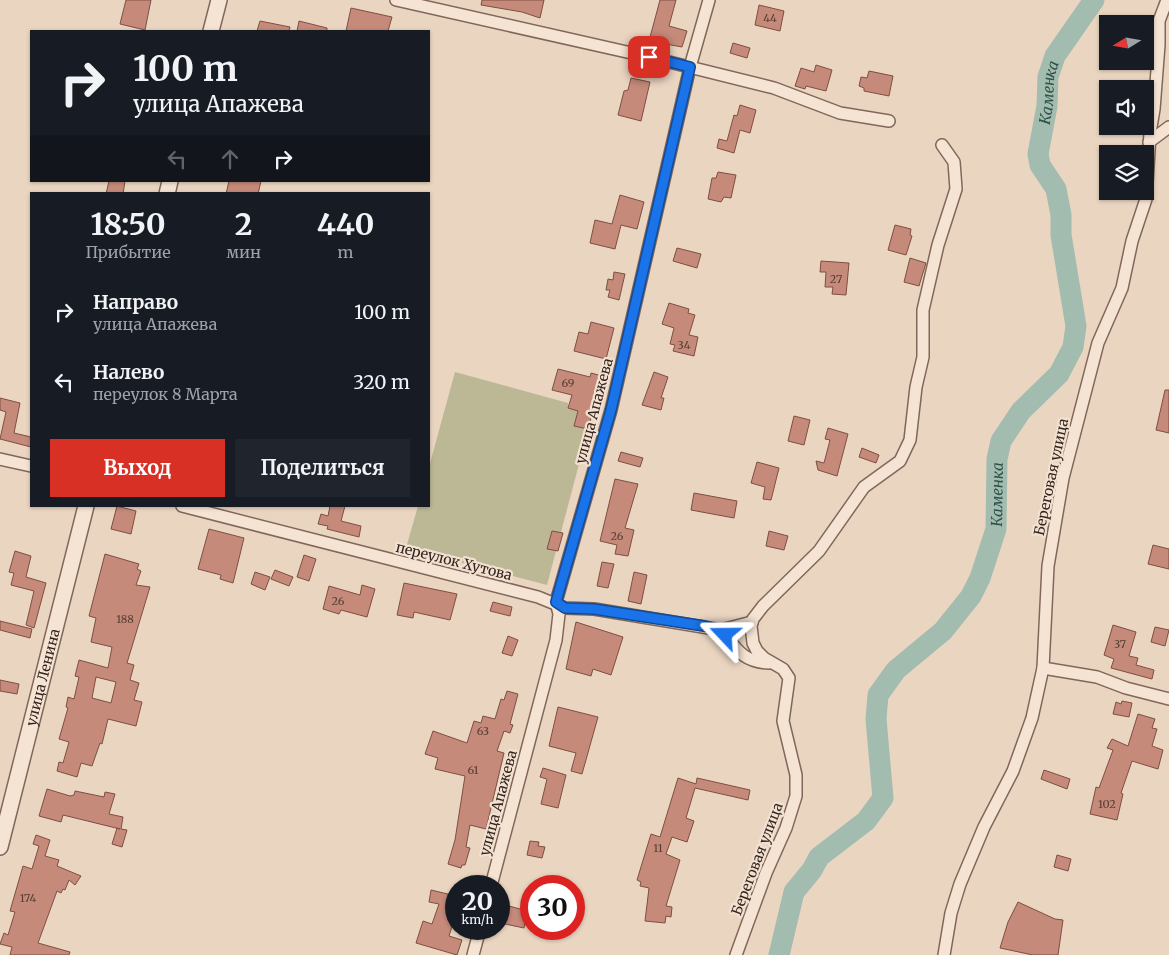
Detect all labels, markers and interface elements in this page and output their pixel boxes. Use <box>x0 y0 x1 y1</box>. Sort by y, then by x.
house number: 44 <box>763 11 777 25</box>
north arrow <box>1099 15 1154 70</box>
map controls <box>1099 15 1154 200</box>
pin <box>628 36 670 78</box>
icon: arrive <box>635 43 663 71</box>
text: 100 m <box>133 47 238 91</box>
icon: right <box>50 50 115 115</box>
water label: Каменка <box>1034 58 1062 126</box>
button: sound <box>1099 80 1154 135</box>
text: улица Апажева <box>133 90 304 118</box>
icon: left <box>163 145 191 173</box>
icon: ahead <box>216 145 244 173</box>
icon: right <box>269 145 297 173</box>
button: layers <box>1099 145 1154 200</box>
text: 18:50 <box>91 205 166 243</box>
text: 2 <box>235 205 252 243</box>
text: 440 <box>317 205 374 243</box>
text: Прибытие <box>86 242 171 262</box>
text: мин <box>226 242 261 262</box>
text: m <box>338 242 353 262</box>
house number: 27 <box>830 272 842 286</box>
text: Направо <box>93 290 178 314</box>
icon: right <box>50 298 78 326</box>
text: 100 m <box>354 300 410 324</box>
text: улица Апажева <box>93 314 217 334</box>
house number: 34 <box>678 338 691 352</box>
street label: улица Апажева <box>571 356 617 466</box>
text: Налево <box>93 360 164 384</box>
icon: left <box>50 368 78 396</box>
text: 320 m <box>353 370 410 394</box>
house number: 69 <box>561 376 575 390</box>
text: переулок 8 Марта <box>93 384 238 404</box>
street label: Береговая улица <box>1030 416 1072 537</box>
button: Выход <box>50 439 225 497</box>
button: Поделиться <box>235 439 410 497</box>
water label: Каменка <box>987 462 1006 527</box>
house number: 26 <box>611 529 624 543</box>
street label: переулок Хутова <box>394 538 515 584</box>
house number: 26 <box>332 594 345 608</box>
position arrow <box>698 608 750 660</box>
house number: 188 <box>116 612 134 626</box>
street label: улица Ленина <box>22 626 64 728</box>
house number: 37 <box>1114 637 1126 651</box>
house number: 63 <box>477 724 489 738</box>
street label: улица Апажева <box>475 748 521 858</box>
house number: 61 <box>468 763 478 777</box>
house number: 102 <box>1098 797 1116 811</box>
street label: Береговая улица <box>727 800 787 918</box>
house number: 11 <box>653 841 663 855</box>
speed limit sign: 30 <box>520 875 585 940</box>
text: 20 <box>462 885 493 917</box>
house number: 174 <box>20 891 36 905</box>
text: km/h <box>462 912 493 927</box>

